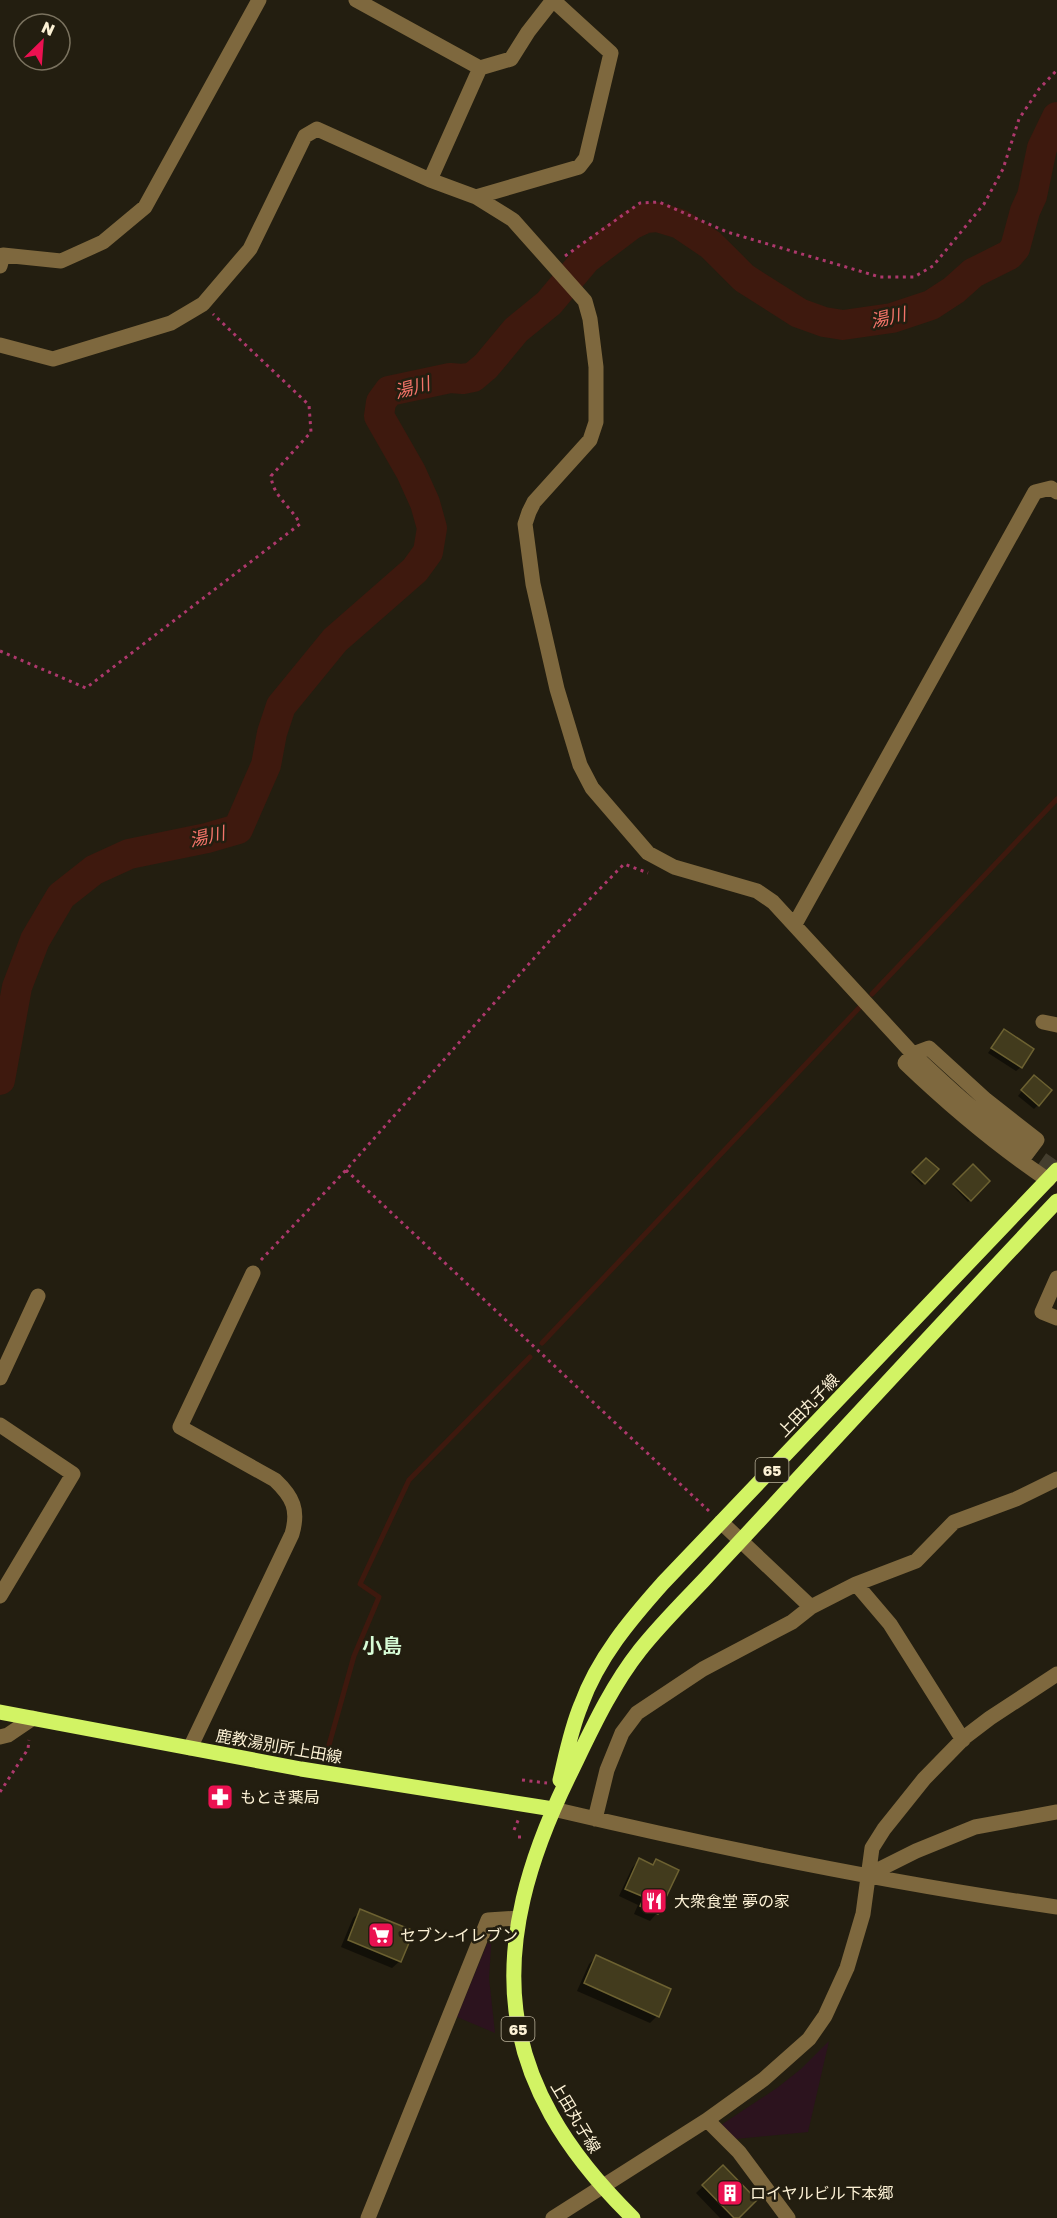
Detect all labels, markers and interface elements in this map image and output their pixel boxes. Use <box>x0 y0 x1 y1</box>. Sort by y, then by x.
north arrow <box>12 12 72 72</box>
text: N <box>39 17 58 40</box>
water label: 湯川 <box>868 302 910 332</box>
water label: 湯川 <box>392 371 434 402</box>
water label: 湯川 <box>187 821 229 851</box>
street label: 上田丸子線 <box>773 1369 843 1441</box>
road number: 65 <box>756 1458 788 1482</box>
district label: 小島 <box>362 1633 402 1657</box>
street label: 鹿教湯別所上田線 <box>214 1725 344 1767</box>
pharmacy icon: もとき薬局 <box>205 1782 235 1812</box>
place label: もとき薬局 <box>240 1787 320 1807</box>
restaurant icon: 大衆食堂 夢の家 <box>639 1886 669 1916</box>
place label: 大衆食堂 夢の家 <box>674 1891 790 1911</box>
supermarket icon: セブン-イレブン <box>366 1920 396 1950</box>
place label: セブン-イレブン <box>400 1925 518 1945</box>
road number: 65 <box>502 2017 534 2041</box>
street label: 上田丸子線 <box>547 2078 605 2156</box>
building icon: ロイヤルビル下本郷 <box>715 2178 745 2208</box>
place label: ロイヤルビル下本郷 <box>750 2183 894 2203</box>

